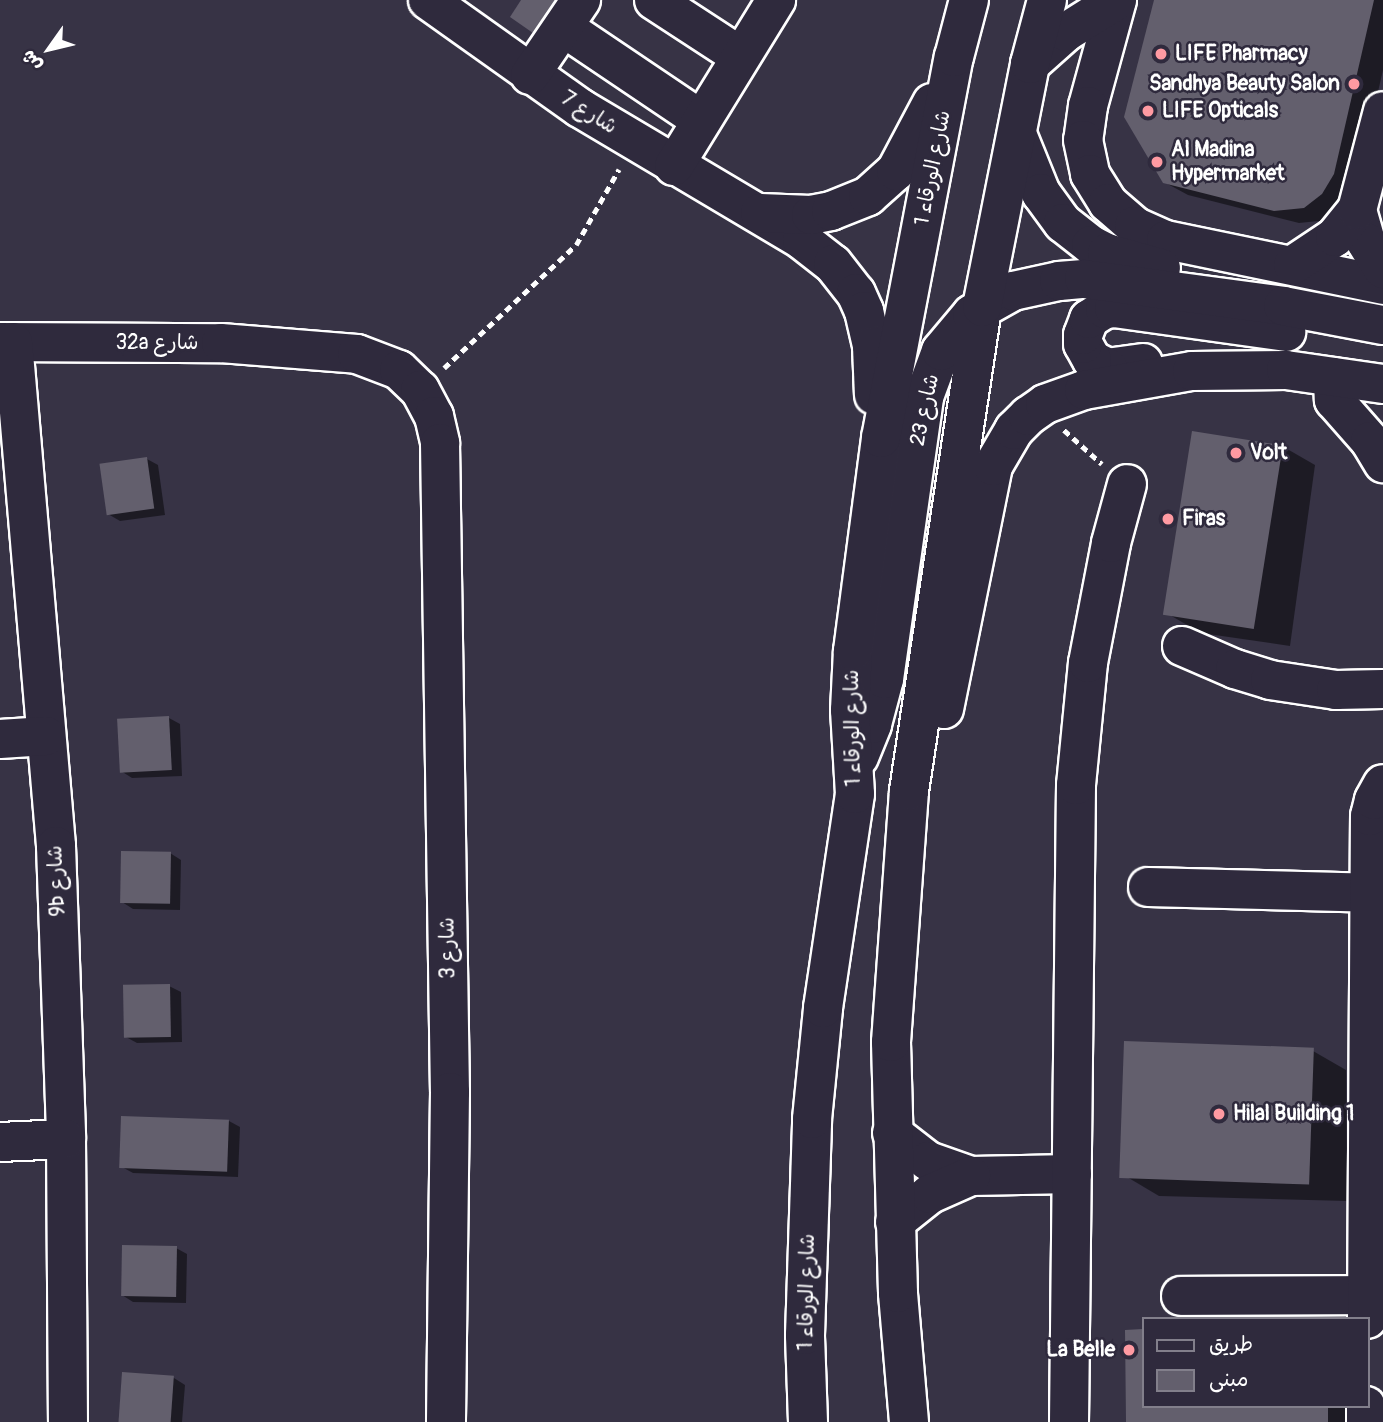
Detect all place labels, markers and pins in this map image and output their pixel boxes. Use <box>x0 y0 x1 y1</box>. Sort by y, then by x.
place label: LIFE Pharmacy <box>1175 41 1308 67</box>
marker: LIFE Pharmacy <box>1153 46 1169 62</box>
place label: Sandhya Beauty Salon <box>1149 71 1340 97</box>
marker: Sandhya Beauty Salon <box>1346 76 1362 92</box>
place label: LIFE Opticals <box>1162 98 1278 124</box>
marker: LIFE Opticals <box>1140 103 1156 119</box>
place label: Al Madina Hypermarket <box>1171 137 1285 187</box>
marker: Al Madina Hypermarket <box>1149 154 1165 170</box>
place label: Volt <box>1250 440 1287 466</box>
marker: Volt <box>1228 445 1244 461</box>
place label: Firas <box>1182 506 1225 532</box>
marker: Firas <box>1160 511 1176 527</box>
place label: Hilal Building 1 <box>1233 1101 1355 1127</box>
marker: Hilal Building 1 <box>1211 1106 1227 1122</box>
place label: La Belle <box>1046 1337 1115 1363</box>
marker: La Belle <box>1121 1342 1137 1358</box>

